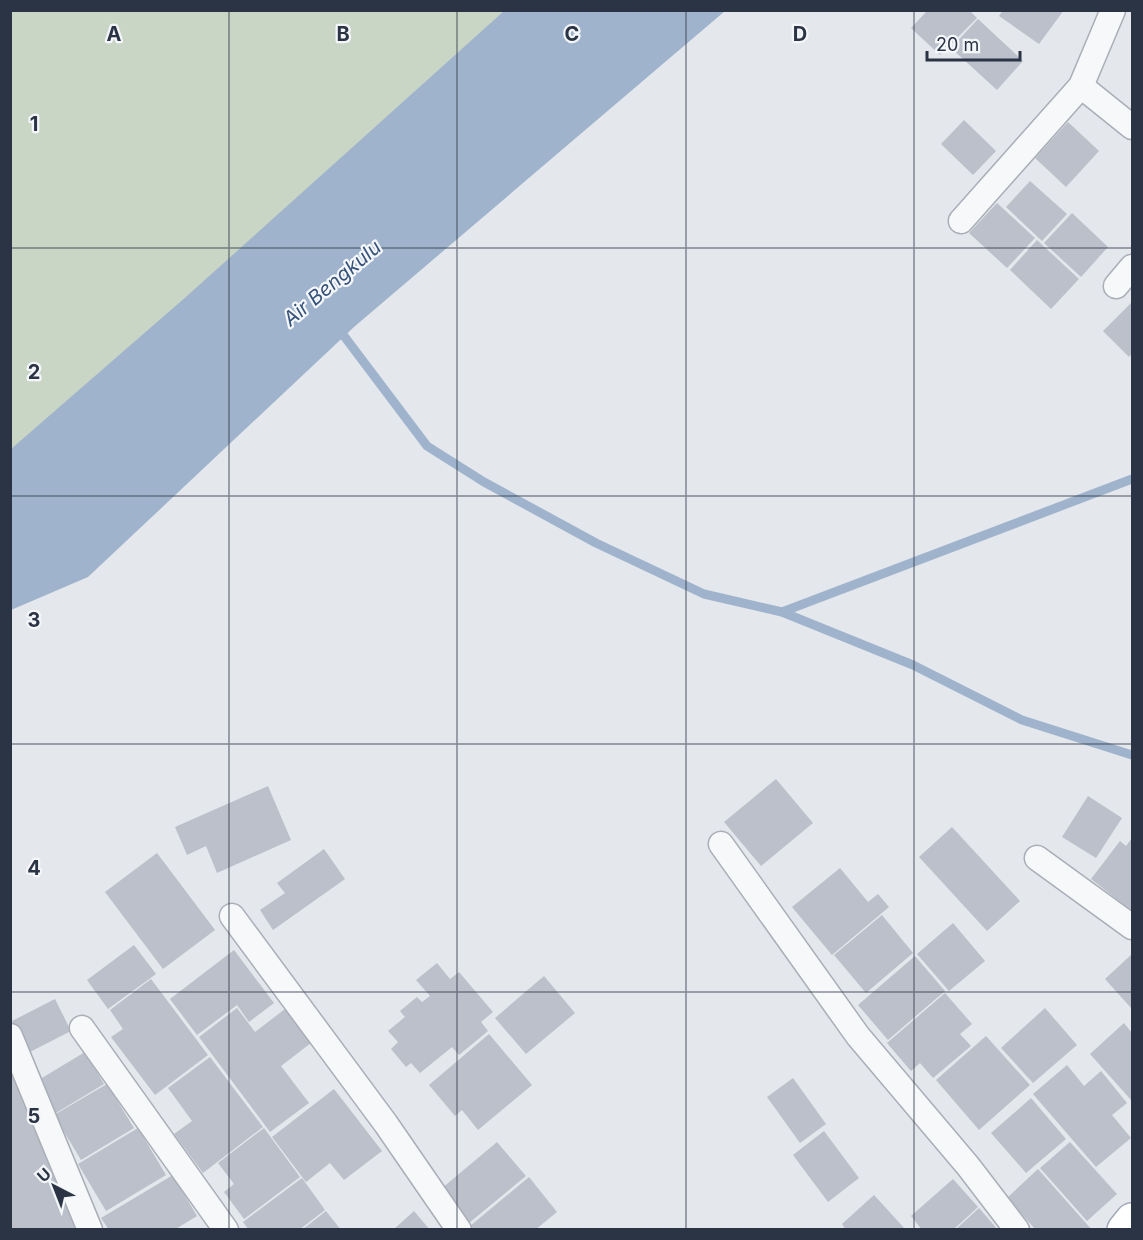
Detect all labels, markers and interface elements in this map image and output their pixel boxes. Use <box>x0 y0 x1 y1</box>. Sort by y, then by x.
text: A <box>107 22 122 46</box>
text: B <box>336 22 350 46</box>
text: C <box>565 22 579 46</box>
text: D <box>793 22 807 46</box>
scale bar <box>927 24 1020 62</box>
text: 20 m <box>936 34 979 55</box>
text: 1 <box>30 112 38 136</box>
water label: Air Bengkulu <box>278 235 386 331</box>
text: 2 <box>28 360 40 384</box>
text: 3 <box>28 608 40 632</box>
text: 4 <box>27 856 41 880</box>
text: 5 <box>28 1104 40 1128</box>
north arrow <box>24 1156 84 1216</box>
text: U <box>33 1164 55 1186</box>

